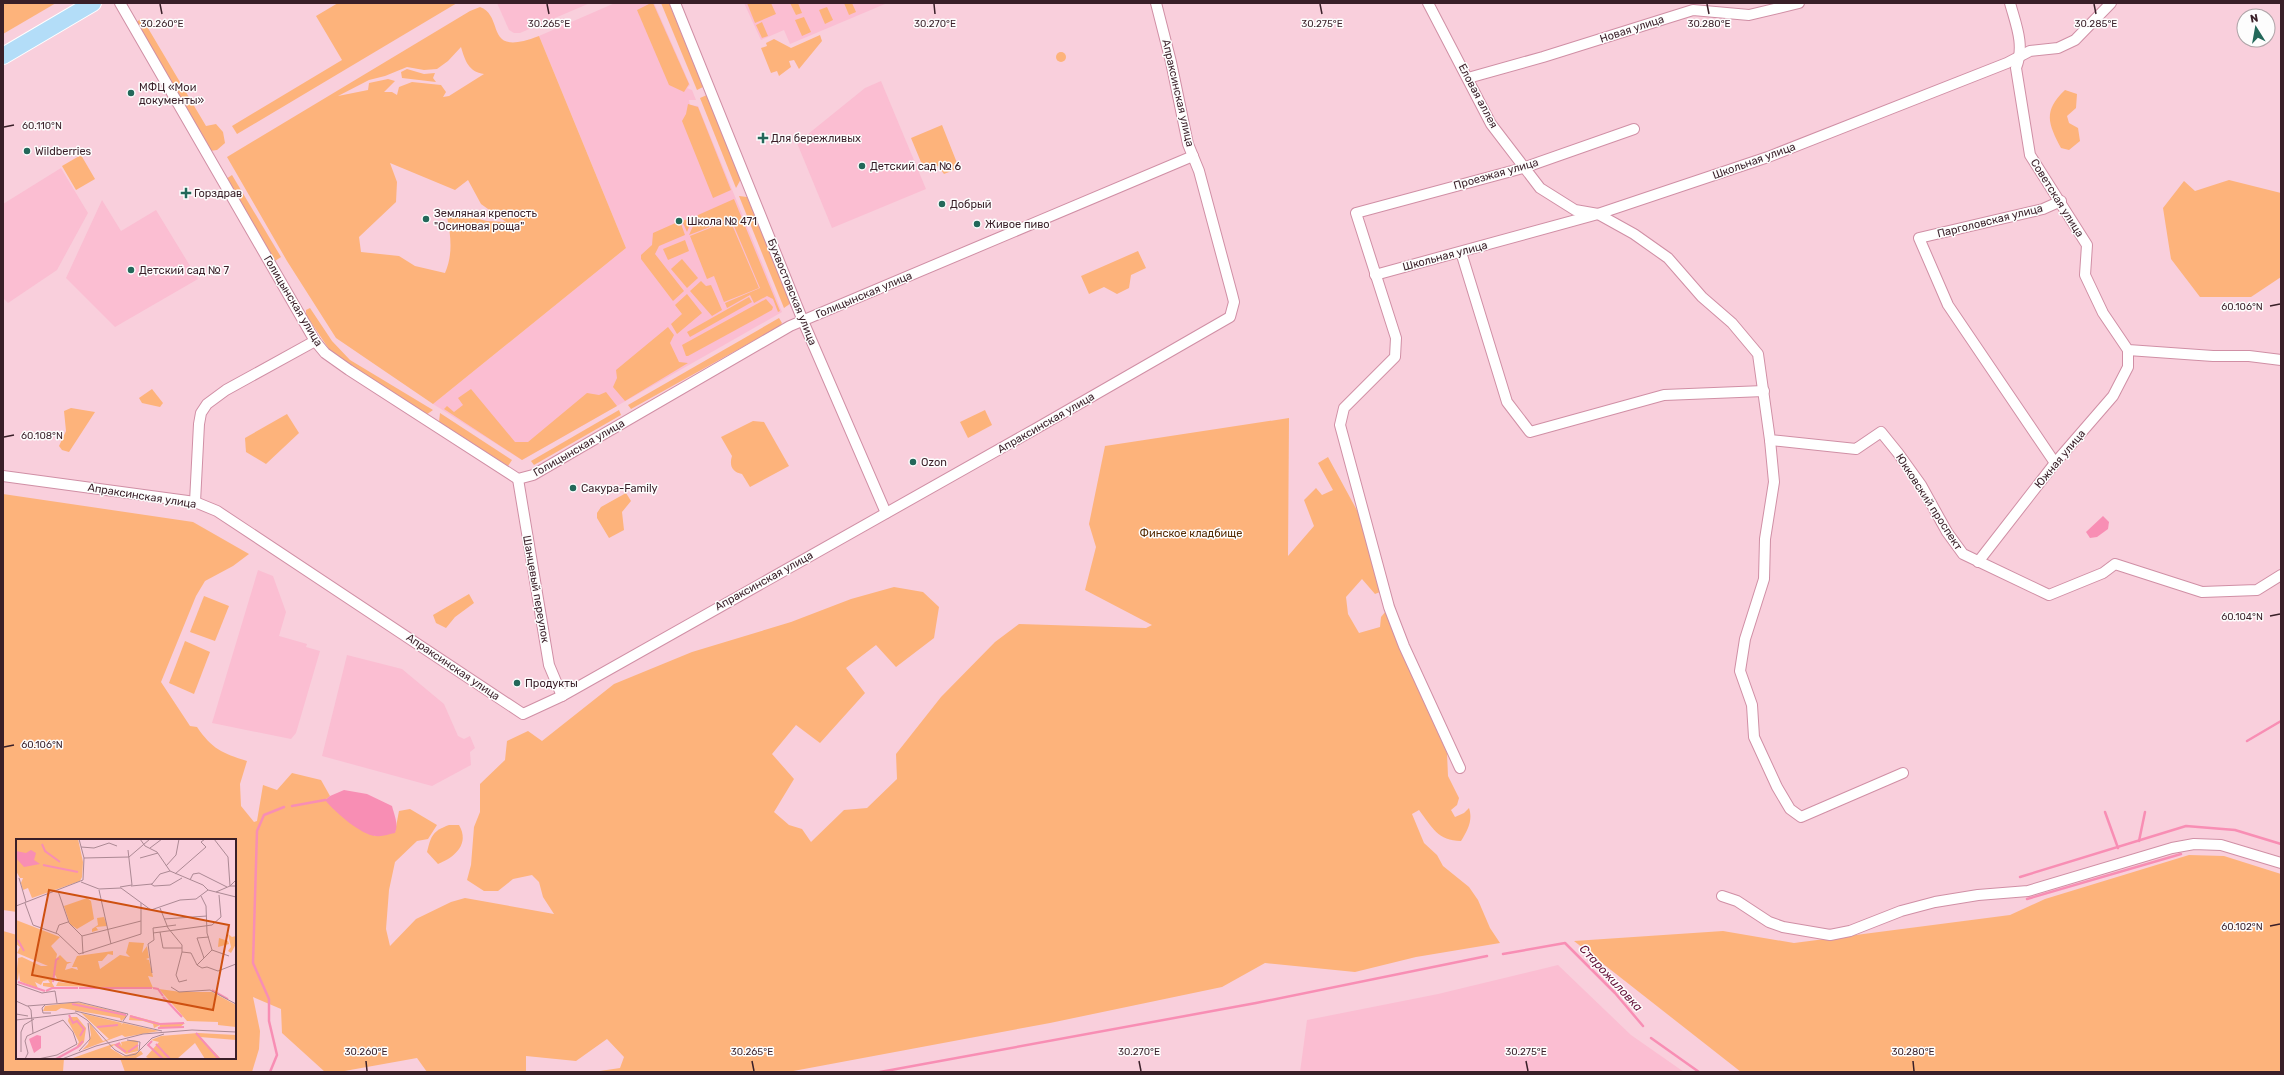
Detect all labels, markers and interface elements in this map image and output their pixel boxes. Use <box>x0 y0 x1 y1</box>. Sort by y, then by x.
north arrow <box>2236 8 2276 48</box>
text: N <box>2249 12 2259 26</box>
street label: Новая улица <box>1598 13 1666 45</box>
text: 30.260°E <box>141 18 183 30</box>
text: 30.265°E <box>528 18 570 30</box>
text: 30.270°E <box>914 18 956 30</box>
text: 30.275°E <box>1301 18 1343 30</box>
text: 30.280°E <box>1687 18 1731 30</box>
text: 30.285°E <box>2075 18 2117 30</box>
street label: Апраксинская улица <box>1159 38 1197 148</box>
street label: Еловая аллея <box>1456 61 1500 131</box>
place label: МФЦ «Мои документы» <box>139 81 205 107</box>
marker: МФЦ «Мои документы» <box>126 88 136 98</box>
text: 60.110°N <box>22 120 62 132</box>
place label: Для бережливых <box>771 132 861 145</box>
marker: Для бережливых <box>758 133 768 143</box>
street label: Школьная улица <box>1711 140 1797 182</box>
place label: Wildberries <box>35 145 92 158</box>
marker: Wildberries <box>22 146 32 156</box>
street label: Проезжая улица <box>1452 156 1540 192</box>
street label: Советская улица <box>2028 156 2086 240</box>
place label: Детский сад № 6 <box>870 160 962 173</box>
marker: Детский сад № 6 <box>857 161 867 171</box>
place label: Горздрав <box>194 187 242 200</box>
marker: Горздрав <box>181 188 191 198</box>
place label: Добрый <box>950 198 992 211</box>
marker: Добрый <box>937 199 947 209</box>
street label: Парголовская улица <box>1936 202 2044 240</box>
place label: Земляная крепость "Осиновая роща" <box>434 207 537 233</box>
marker: Земляная крепость "Осиновая роща" <box>421 214 431 224</box>
place label: Школа № 471 <box>687 215 757 228</box>
marker: Школа № 471 <box>674 216 684 226</box>
place label: Живое пиво <box>985 218 1050 231</box>
marker: Живое пиво <box>972 219 982 229</box>
street label: Бухвостовская улица <box>765 237 819 347</box>
street label: Школьная улица <box>1401 238 1489 274</box>
street label: Голицынская улица <box>261 253 325 349</box>
place label: Детский сад № 7 <box>139 264 230 277</box>
marker: Детский сад № 7 <box>126 265 136 275</box>
street label: Голицынская улица <box>814 269 914 321</box>
text: 60.106°N <box>2221 301 2263 313</box>
street label: Апраксинская улица <box>995 390 1097 456</box>
street label: Голицынская улица <box>531 417 627 479</box>
street label: Южная улица <box>2032 427 2088 491</box>
text: 60.108°N <box>21 430 63 442</box>
street label: Юкковский проспект <box>1893 451 1965 553</box>
place label: Ozon <box>921 456 947 469</box>
marker: Ozon <box>908 457 918 467</box>
street label: Апраксинская улица <box>87 481 197 511</box>
place label: Сакура-Family <box>581 482 658 495</box>
marker: Сакура-Family <box>568 483 578 493</box>
park label: Финское кладбище <box>1140 527 1242 540</box>
street label: Шанцевый переулок <box>520 534 552 644</box>
street label: Апраксинская улица <box>713 549 815 613</box>
text: 60.104°N <box>2221 611 2263 623</box>
street label: Апраксинская улица <box>404 631 502 703</box>
place label: Продукты <box>525 677 578 690</box>
marker: Продукты <box>512 678 522 688</box>
text: 60.106°N <box>21 739 63 751</box>
inset map <box>16 839 236 1059</box>
text: 60.102°N <box>2221 921 2263 933</box>
water label: Старожиловка <box>1577 942 1645 1014</box>
text: 30.260°E <box>345 1046 387 1058</box>
text: 30.265°E <box>731 1046 773 1058</box>
text: 30.270°E <box>1118 1046 1160 1058</box>
text: 30.275°E <box>1505 1046 1547 1058</box>
text: 30.280°E <box>1891 1046 1935 1058</box>

